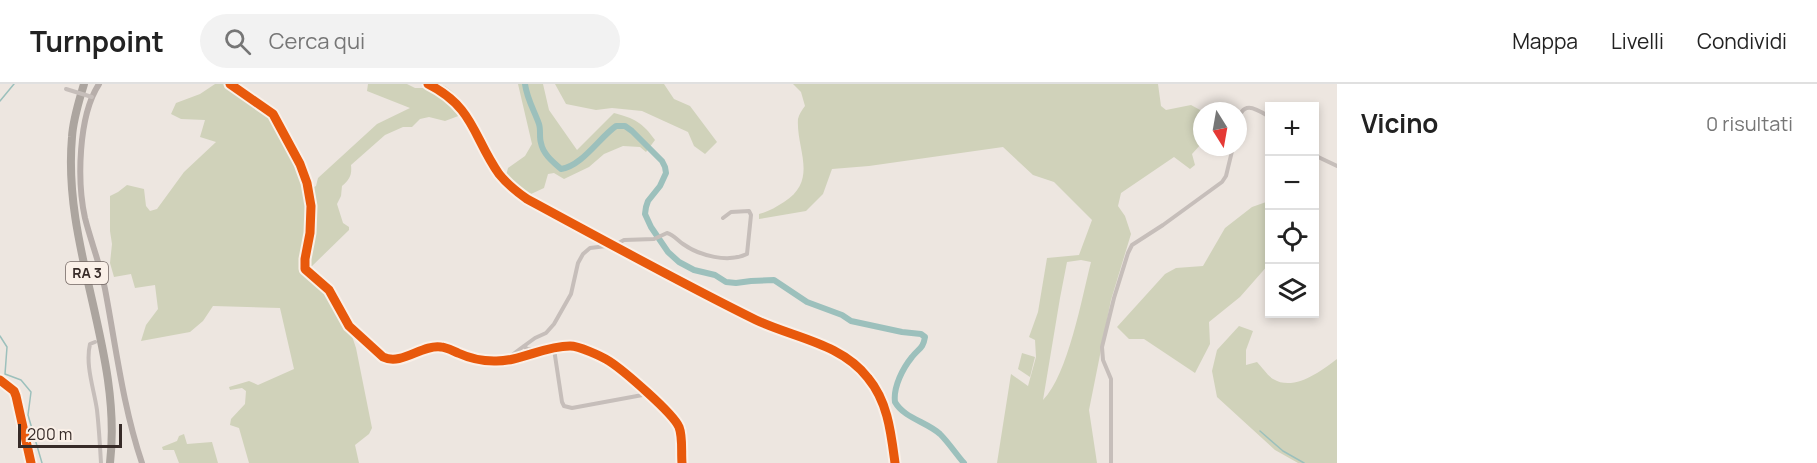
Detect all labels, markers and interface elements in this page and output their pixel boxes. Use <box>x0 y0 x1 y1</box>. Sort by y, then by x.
search box <box>200 14 620 68</box>
text: Turnpoint <box>30 22 164 60</box>
icon: search <box>221 25 254 58</box>
text: Cerca qui <box>269 26 365 56</box>
text: Mappa <box>1512 27 1578 55</box>
text: Livelli <box>1611 27 1664 55</box>
text: Condividi <box>1697 27 1787 55</box>
north arrow <box>1193 102 1247 156</box>
map controls <box>1265 102 1319 318</box>
button: + <box>1265 102 1319 156</box>
text: Vicino <box>1361 105 1438 141</box>
text: 0 risultati <box>1706 110 1793 137</box>
button: − <box>1265 156 1319 210</box>
button: locate <box>1265 210 1319 264</box>
road number: RA 3 <box>66 262 108 284</box>
button: layers <box>1265 264 1319 318</box>
scale bar <box>18 421 122 448</box>
text: 200 m <box>27 423 72 445</box>

